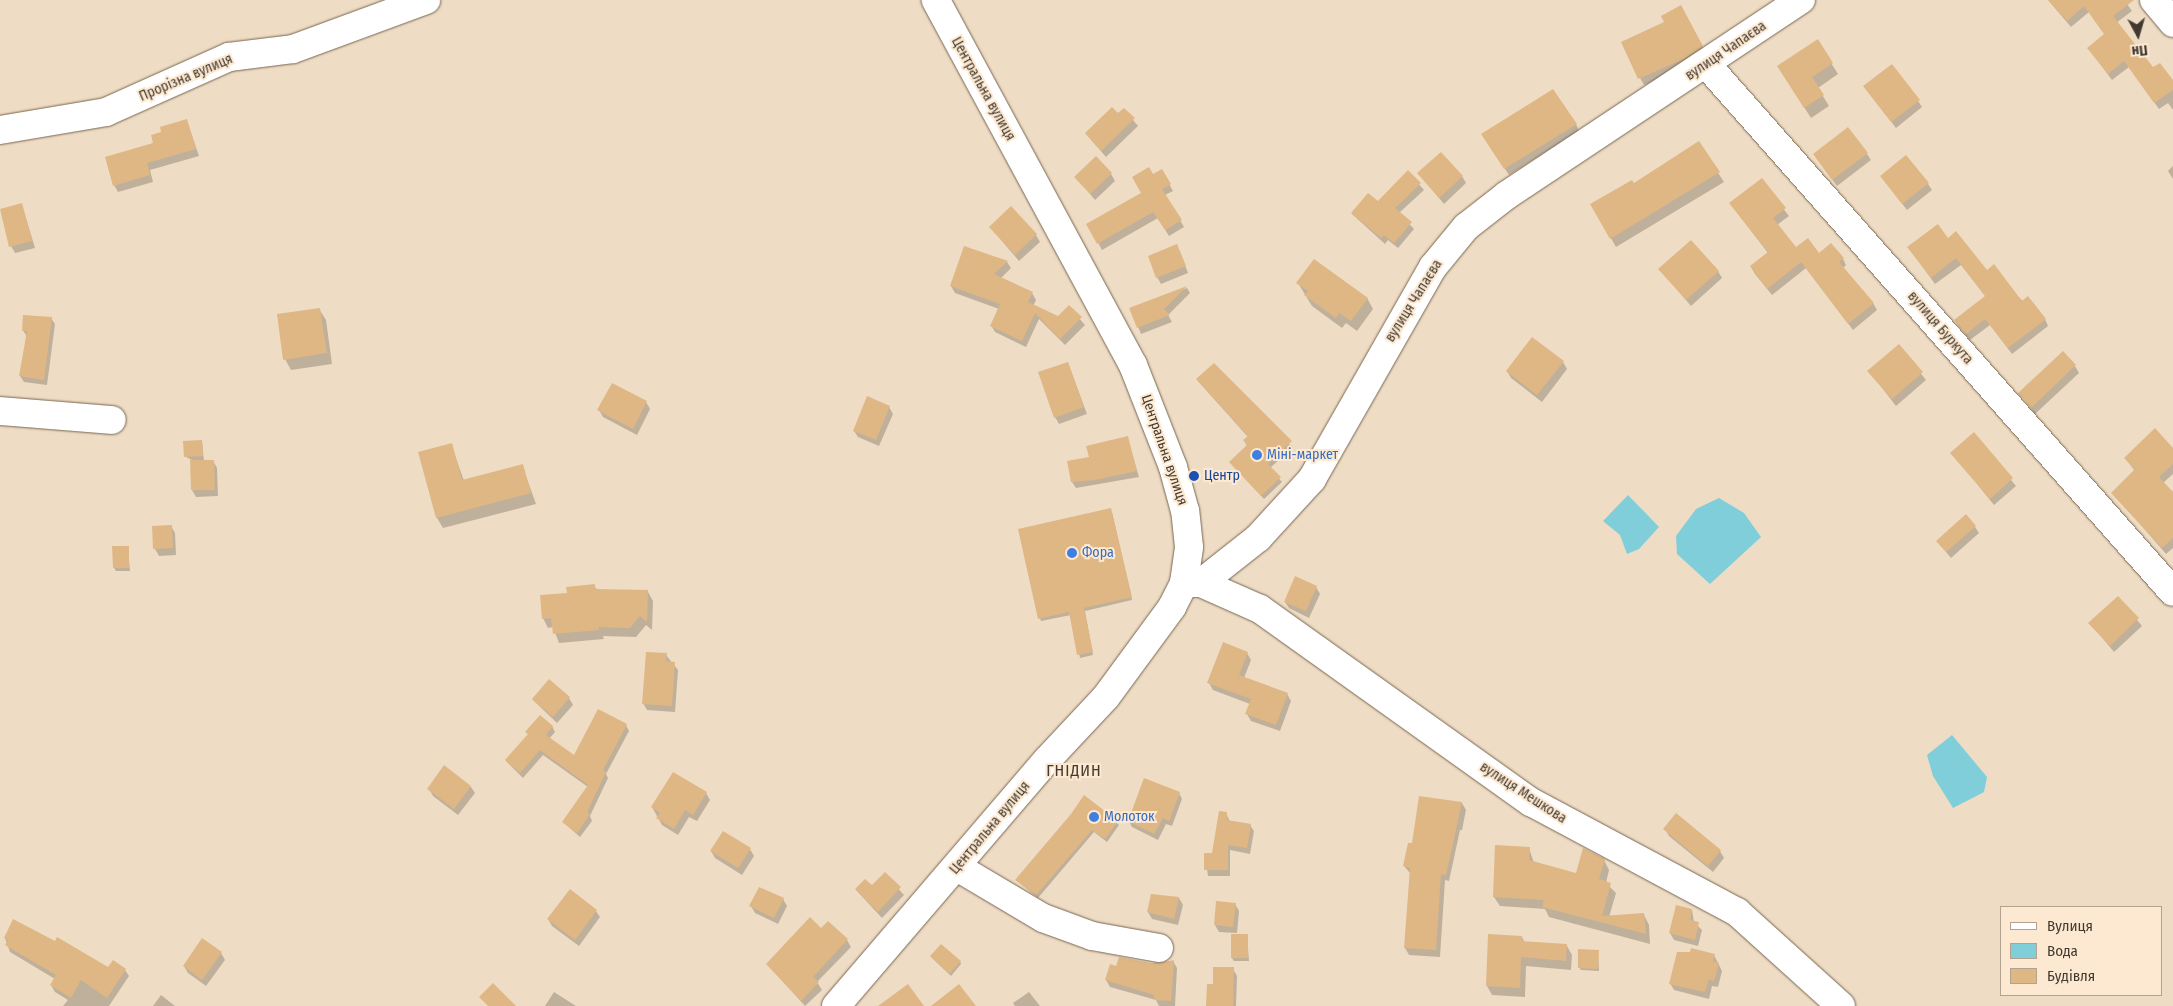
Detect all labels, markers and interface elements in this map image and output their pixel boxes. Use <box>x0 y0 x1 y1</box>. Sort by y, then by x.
north arrow <box>2113 10 2163 60</box>
street label: вулиця Чапаєва <box>1682 18 1770 84</box>
street label: Центральна вулиця <box>948 34 1018 144</box>
text: Пн <box>2131 41 2148 60</box>
street label: Прорізна вулиця <box>137 51 235 105</box>
street label: вулиця Чапаєва <box>1382 257 1446 345</box>
street label: вулиця Буркута <box>1904 288 1976 368</box>
street label: Центральна вулиця <box>1137 392 1191 508</box>
place label: Міні-маркет <box>1267 447 1338 463</box>
marker: Міні-маркет <box>1251 449 1263 461</box>
place label: Центр <box>1204 468 1240 484</box>
marker: Центр <box>1188 470 1200 482</box>
place label: Фора <box>1082 545 1114 561</box>
marker: Фора <box>1066 547 1078 559</box>
street label: вулиця Мешкова <box>1477 759 1569 827</box>
district label: ГНІДИН <box>1045 761 1103 781</box>
street label: Центральна вулиця <box>946 778 1034 878</box>
place label: Молоток <box>1104 809 1155 825</box>
marker: Молоток <box>1088 811 1100 823</box>
legend <box>2000 906 2163 996</box>
text: Вулиця <box>2047 917 2093 935</box>
text: Вода <box>2047 942 2078 960</box>
text: Будівля <box>2047 967 2095 985</box>

